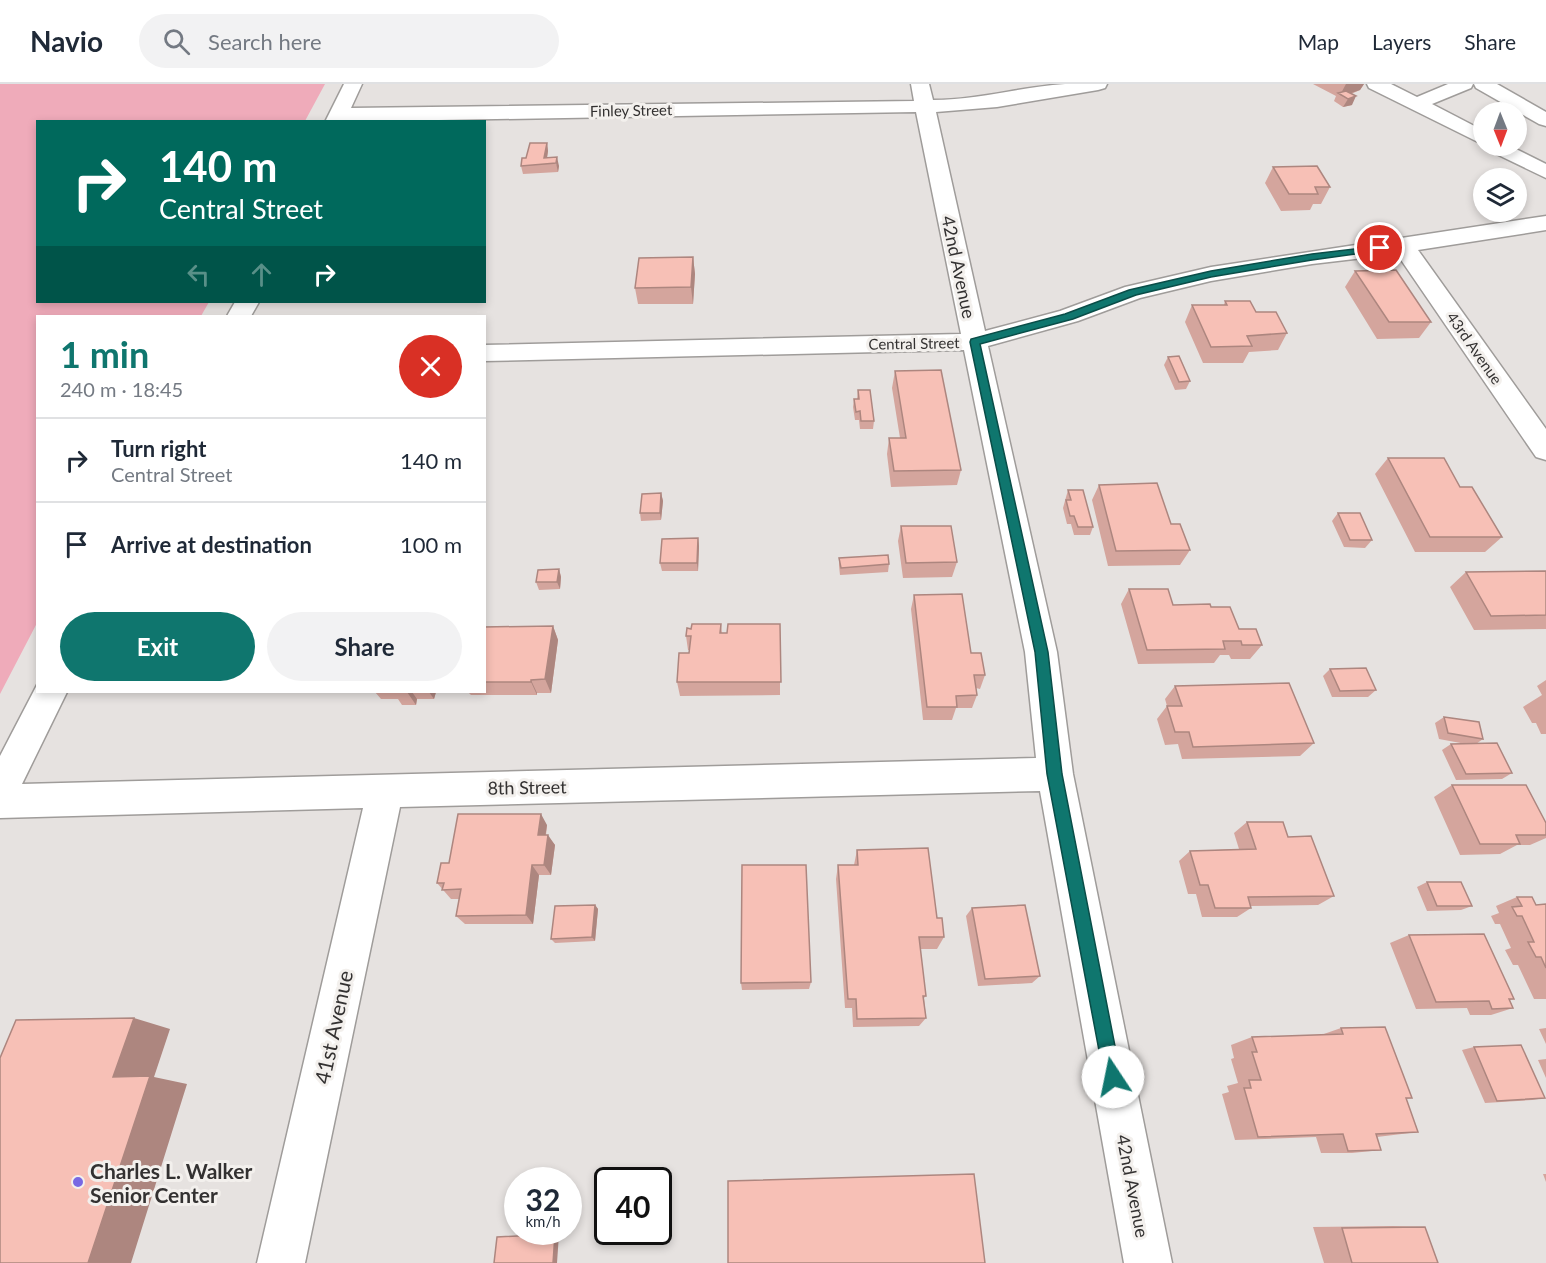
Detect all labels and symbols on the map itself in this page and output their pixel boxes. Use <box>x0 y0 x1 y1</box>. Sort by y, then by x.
street label: Finley Street <box>590 100 673 120</box>
north arrow <box>1473 102 1527 156</box>
street label: 42nd Avenue <box>937 214 981 320</box>
pin <box>1354 222 1405 273</box>
street label: 43rd Avenue <box>1444 308 1506 388</box>
street label: Central Street <box>868 333 960 353</box>
street label: 8th Street <box>487 775 567 799</box>
street label: 41st Avenue <box>309 968 357 1086</box>
position arrow <box>1081 1045 1145 1109</box>
street label: 42nd Avenue <box>1112 1133 1154 1239</box>
place label: Charles L. Walker Senior Center <box>90 1158 252 1207</box>
speed limit sign: 40 <box>594 1167 672 1245</box>
marker: Charles L. Walker Senior Center <box>71 1175 85 1189</box>

